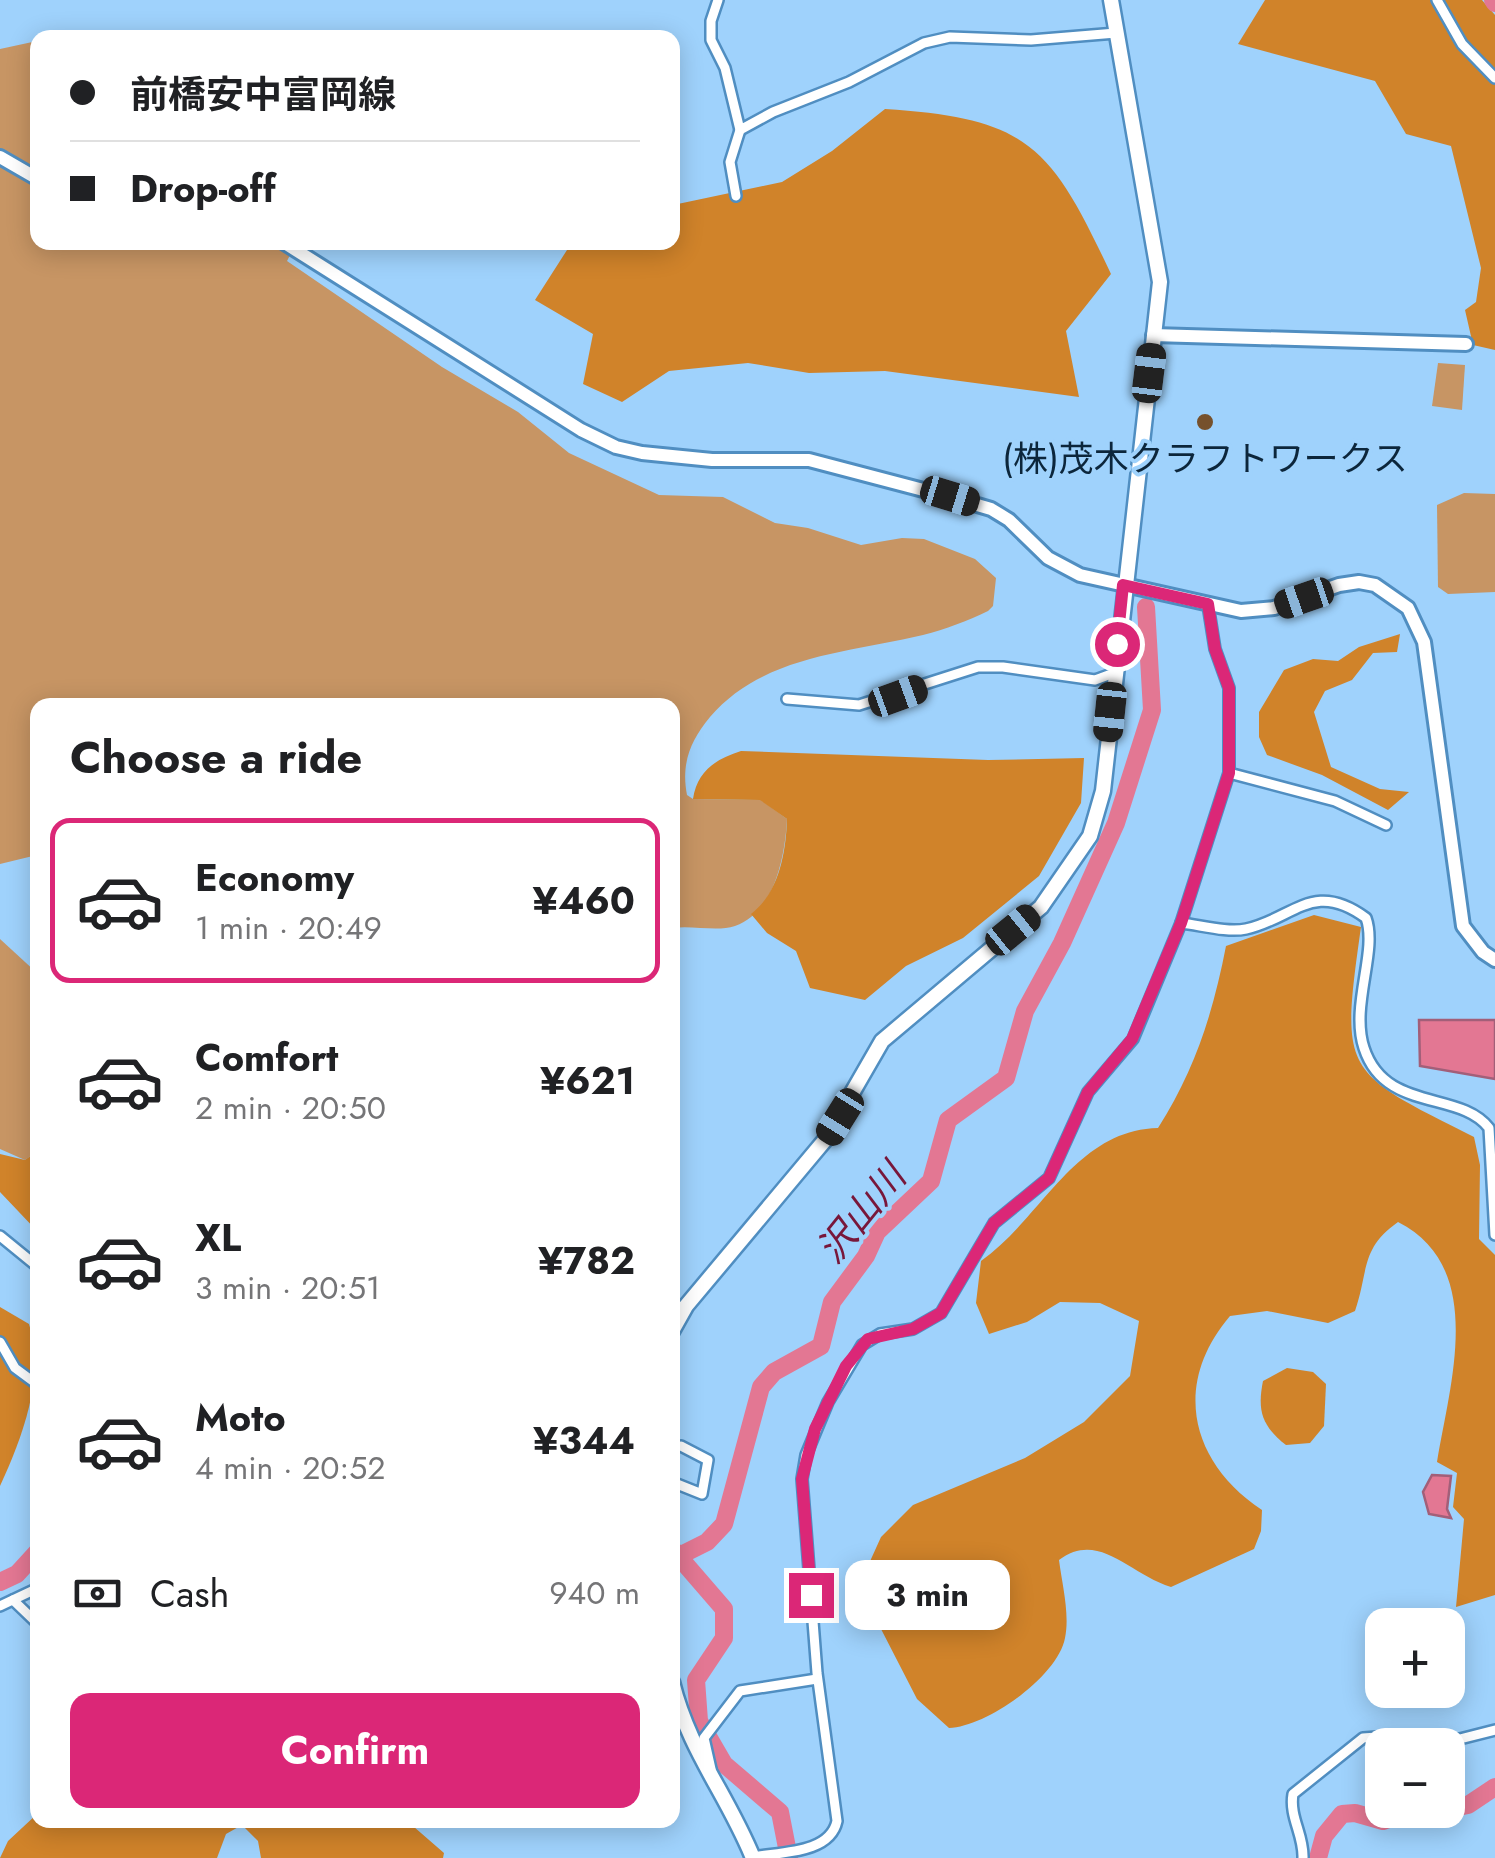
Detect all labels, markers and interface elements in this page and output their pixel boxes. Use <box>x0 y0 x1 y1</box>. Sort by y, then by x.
text: 前橋安中富岡線 <box>130 67 396 122</box>
text: Drop-off <box>130 161 276 216</box>
car <box>1130 341 1168 405</box>
marker: (株)茂木クラフトワークス <box>1194 411 1216 433</box>
place label: (株)茂木クラフトワークス <box>1002 434 1408 484</box>
car <box>917 473 983 519</box>
car <box>1271 574 1337 622</box>
route start <box>1095 622 1140 667</box>
car <box>865 672 931 720</box>
car <box>1092 681 1128 743</box>
text: Choose a ride <box>70 725 362 790</box>
text: Economy <box>195 850 354 905</box>
icon: car <box>75 856 165 946</box>
text: ¥460 <box>532 873 635 928</box>
car <box>980 899 1046 961</box>
text: 1 min · 20:49 <box>195 905 382 951</box>
text: Comfort <box>195 1030 338 1085</box>
icon: car <box>75 1036 165 1126</box>
text: ¥621 <box>540 1053 635 1108</box>
car <box>811 1084 869 1150</box>
text: 2 min · 20:50 <box>195 1085 386 1131</box>
water label: 沢山川 <box>804 1148 921 1275</box>
text: XL <box>195 1210 241 1265</box>
icon: car <box>75 1216 165 1306</box>
text: ¥782 <box>538 1233 635 1288</box>
text: 3 min · 20:51 <box>195 1265 380 1311</box>
text: Moto <box>195 1390 286 1445</box>
icon: car <box>75 1396 165 1486</box>
text: ¥344 <box>533 1413 635 1468</box>
text: 4 min · 20:52 <box>195 1445 385 1491</box>
callout: 3 min <box>846 1560 1011 1630</box>
icon: cash <box>70 1566 125 1621</box>
text: Cash <box>150 1566 230 1621</box>
text: 940 m <box>549 1570 640 1616</box>
text: 3 min <box>886 1572 969 1618</box>
route end <box>789 1573 834 1618</box>
map controls <box>1365 1608 1465 1828</box>
button: + <box>1365 1608 1465 1708</box>
button: Confirm <box>70 1693 640 1808</box>
button: − <box>1365 1728 1465 1828</box>

